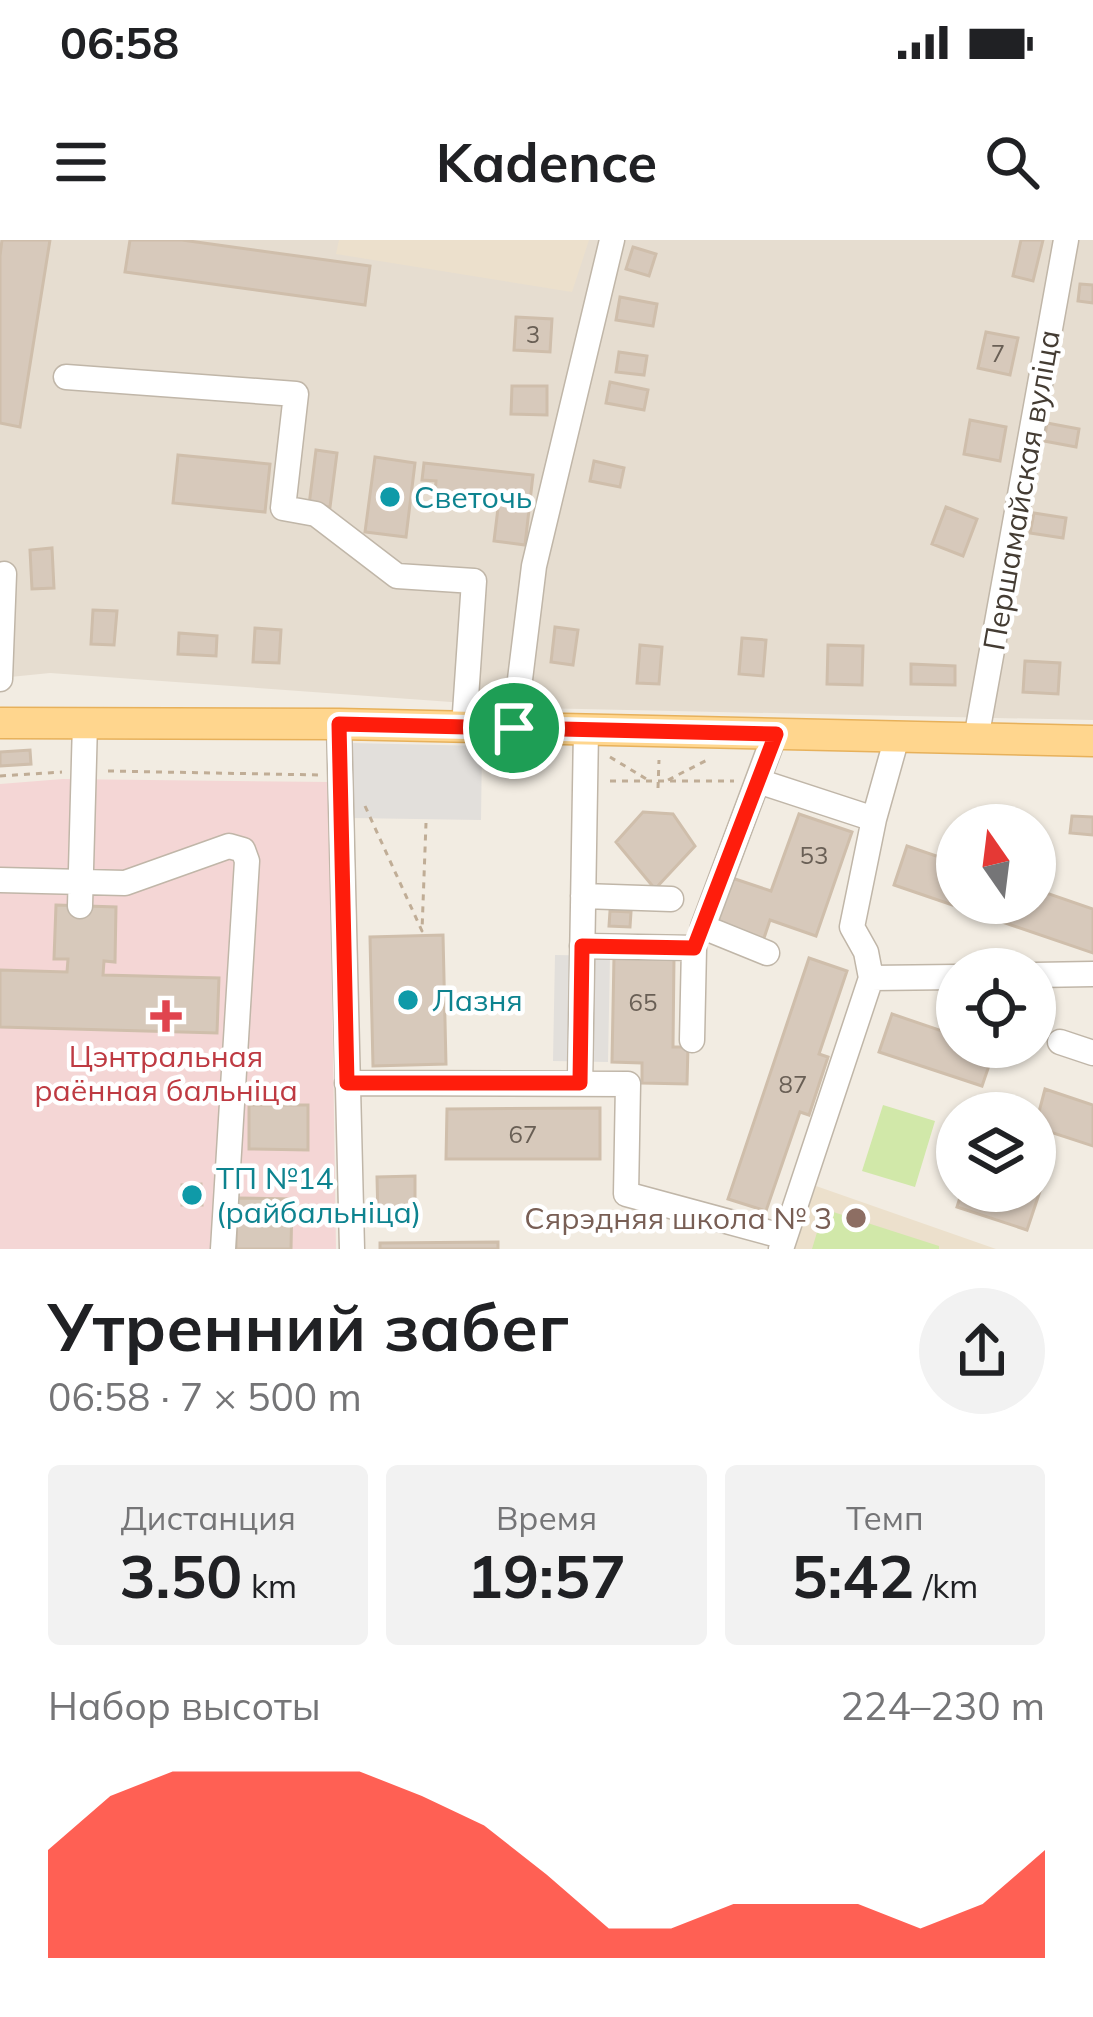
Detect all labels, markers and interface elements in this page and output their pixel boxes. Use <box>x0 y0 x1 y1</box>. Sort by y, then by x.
text: 06:58 <box>60 14 179 70</box>
text: Kadence <box>436 128 657 196</box>
icon: menu <box>48 129 114 195</box>
icon: search <box>979 129 1045 195</box>
house number: 3 <box>526 319 540 349</box>
street label: Першамайская вуліца <box>974 327 1068 653</box>
house number: 7 <box>991 338 1005 368</box>
place label: Светочь <box>414 478 532 516</box>
marker: Светочь <box>377 484 403 510</box>
pin <box>463 677 565 779</box>
icon: arrive <box>481 695 547 761</box>
north arrow <box>936 804 1056 924</box>
map controls <box>936 804 1056 1212</box>
house number: 53 <box>800 840 828 870</box>
button: locate <box>936 948 1056 1068</box>
place label: Лазня <box>432 981 523 1019</box>
marker: Лазня <box>395 987 421 1013</box>
house number: 65 <box>629 987 657 1017</box>
marker: Цэнтральная раённая бальніца <box>150 1000 182 1032</box>
place label: Цэнтральная раённая бальніца <box>34 1037 298 1109</box>
house number: 87 <box>779 1069 807 1099</box>
button: layers <box>936 1092 1056 1212</box>
house number: 67 <box>509 1119 537 1149</box>
place label: ТП №14 (райбальніца) <box>216 1159 421 1231</box>
marker: ТП №14 (райбальніца) <box>179 1182 205 1208</box>
place label: Сярэдняя школа № 3 <box>524 1199 832 1237</box>
marker: Сярэдняя школа № 3 <box>843 1205 869 1231</box>
text: Утренний забег <box>48 1285 569 1368</box>
button: share <box>919 1288 1045 1414</box>
text: 06:58 · 7 × 500 m <box>48 1372 362 1421</box>
text: Дистанция <box>120 1497 296 1538</box>
text: Время <box>496 1497 597 1538</box>
text: Темп <box>846 1497 924 1538</box>
text: 3.50 <box>119 1538 242 1613</box>
text: 19:57 <box>467 1538 626 1613</box>
text: 5:42 <box>791 1538 914 1613</box>
text: km <box>242 1565 297 1606</box>
text: /km <box>914 1565 978 1606</box>
text: Набор высоты <box>48 1681 321 1730</box>
text: 224–230 m <box>840 1681 1045 1730</box>

